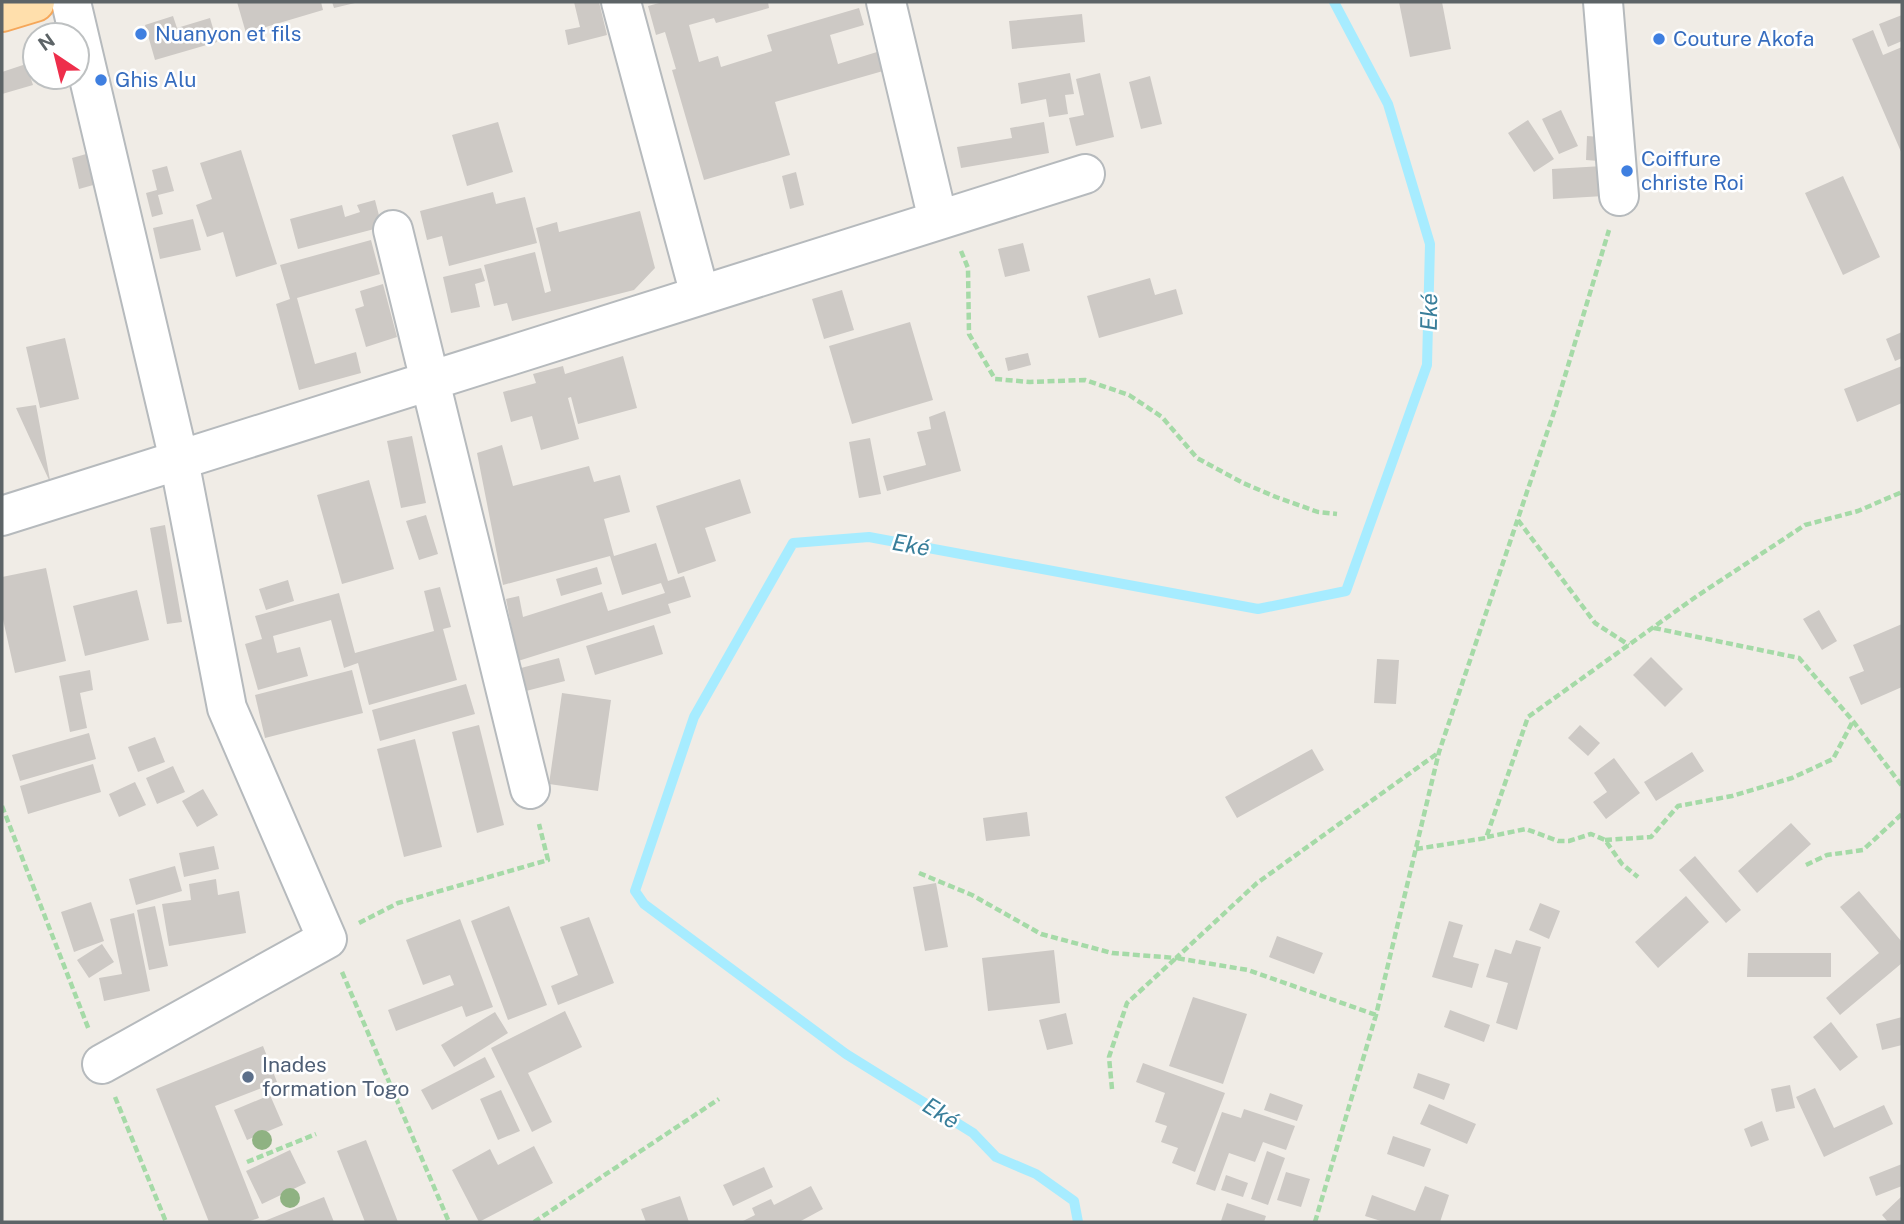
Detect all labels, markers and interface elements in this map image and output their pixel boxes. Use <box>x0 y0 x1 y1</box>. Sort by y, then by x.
north arrow <box>21 21 91 91</box>
place label: Nuanyon et fils <box>155 21 301 46</box>
marker: Nuanyon et fils <box>133 26 149 42</box>
place label: Couture Akofa <box>1673 26 1814 51</box>
text: N <box>34 29 59 55</box>
marker: Couture Akofa <box>1651 31 1667 47</box>
place label: Ghis Alu <box>115 67 196 92</box>
marker: Ghis Alu <box>93 72 109 88</box>
place label: Coiffure christe Roi <box>1641 146 1744 195</box>
marker: Coiffure christe Roi <box>1619 163 1635 179</box>
water label: Eké <box>1415 293 1442 331</box>
water label: Eké <box>890 528 932 561</box>
place label: Inades formation Togo <box>262 1052 409 1101</box>
marker: Inades formation Togo <box>240 1069 256 1085</box>
water label: Eké <box>918 1091 965 1134</box>

